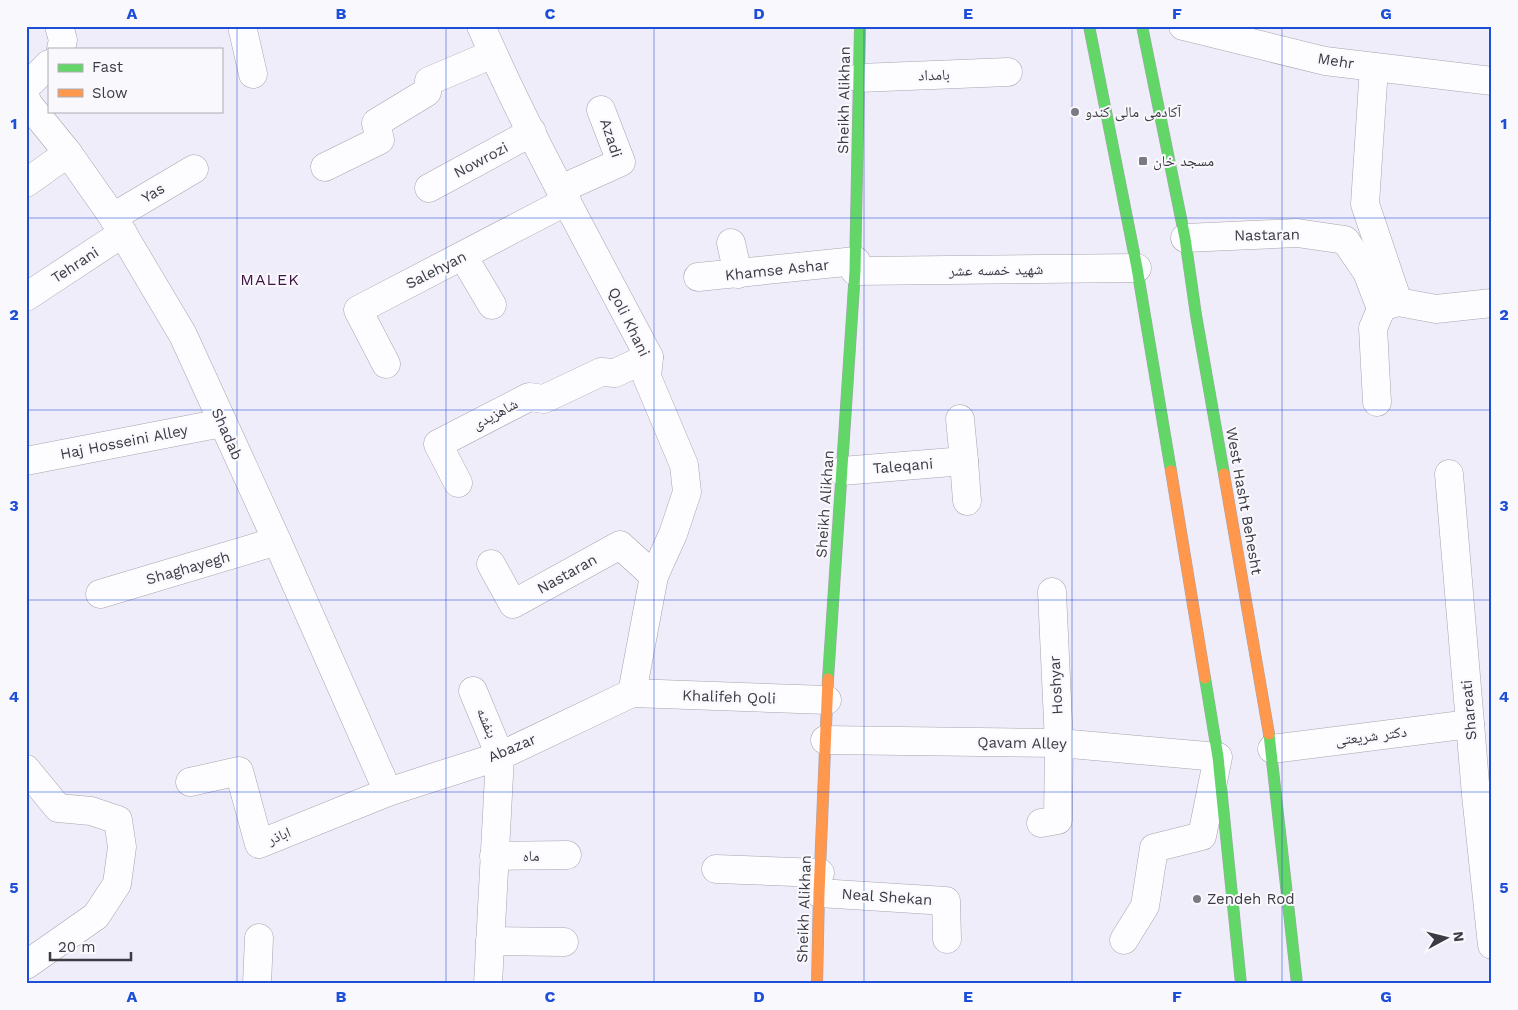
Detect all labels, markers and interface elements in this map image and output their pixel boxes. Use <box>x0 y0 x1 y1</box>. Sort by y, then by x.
text: A <box>127 4 138 23</box>
text: B <box>336 4 347 23</box>
text: C <box>545 4 556 23</box>
text: D <box>753 4 765 23</box>
text: E <box>963 4 973 23</box>
text: F <box>1172 4 1182 23</box>
text: G <box>1380 4 1392 23</box>
street label: Sheikh Alikhan <box>834 46 854 154</box>
legend <box>48 48 222 112</box>
street label: Mehr <box>1316 49 1356 73</box>
text: Fast <box>92 58 124 76</box>
street label: بامداد <box>918 65 950 85</box>
text: Slow <box>92 84 128 102</box>
place label: آکادمی مالی کندو <box>1085 103 1182 122</box>
marker: آکادمی مالی کندو <box>1069 106 1081 118</box>
text: 1 <box>11 114 17 133</box>
text: 1 <box>1501 114 1507 133</box>
street label: Azadi <box>596 116 626 160</box>
street label: Nowrozi <box>451 138 511 182</box>
place label: مسجد خان <box>1153 152 1214 171</box>
marker: مسجد خان <box>1137 155 1149 167</box>
street label: Yas <box>138 179 168 207</box>
street label: Nastaran <box>1234 225 1300 245</box>
street label: Tehrani <box>48 243 102 287</box>
street label: Salehyan <box>403 247 469 293</box>
street label: Khamse Ashar <box>724 256 830 284</box>
street label: شهید خمسه عشر <box>948 260 1043 280</box>
district label: MALEK <box>240 270 300 289</box>
street label: Qoli Khani <box>605 284 653 360</box>
text: 2 <box>9 305 19 324</box>
text: 2 <box>1499 305 1509 324</box>
street label: شاهزیدی <box>469 395 521 434</box>
street label: Shadab <box>208 405 246 463</box>
street label: Haj Hosseini Alley <box>59 421 190 463</box>
street label: West Hasht Behesht <box>1222 426 1266 577</box>
street label: Sheikh Alikhan <box>812 450 838 558</box>
street label: Taleqani <box>872 454 934 478</box>
text: 3 <box>9 496 19 515</box>
text: 3 <box>1499 496 1509 515</box>
street label: Shaghayegh <box>144 547 232 589</box>
street label: Nastaran <box>534 550 600 598</box>
street label: Hoshyar <box>1045 655 1067 715</box>
street label: Shareati <box>1457 679 1481 741</box>
street label: Khalifeh Qoli <box>682 686 776 708</box>
text: 4 <box>9 687 19 706</box>
text: 4 <box>1499 687 1509 706</box>
street label: بنفشه <box>473 705 501 741</box>
street label: دکتر شریعتی <box>1334 723 1408 750</box>
street label: Abazar <box>485 730 539 766</box>
street label: Qavam Alley <box>977 733 1067 753</box>
street label: اباذر <box>264 823 293 849</box>
street label: ماه <box>522 847 540 865</box>
street label: Sheikh Alikhan <box>793 855 815 963</box>
text: 5 <box>9 878 19 897</box>
text: 5 <box>1499 878 1509 897</box>
street label: Neal Shekan <box>841 885 933 909</box>
place label: Zendeh Rod <box>1207 890 1295 908</box>
marker: Zendeh Rod <box>1191 893 1203 905</box>
north arrow <box>1420 912 1470 962</box>
scale bar <box>50 930 131 962</box>
text: N <box>1450 930 1467 943</box>
text: 20 m <box>58 938 96 956</box>
text: A <box>127 987 138 1006</box>
text: B <box>336 987 347 1006</box>
text: C <box>545 987 556 1006</box>
text: D <box>753 987 765 1006</box>
text: E <box>963 987 973 1006</box>
text: F <box>1172 987 1182 1006</box>
text: G <box>1380 987 1392 1006</box>

